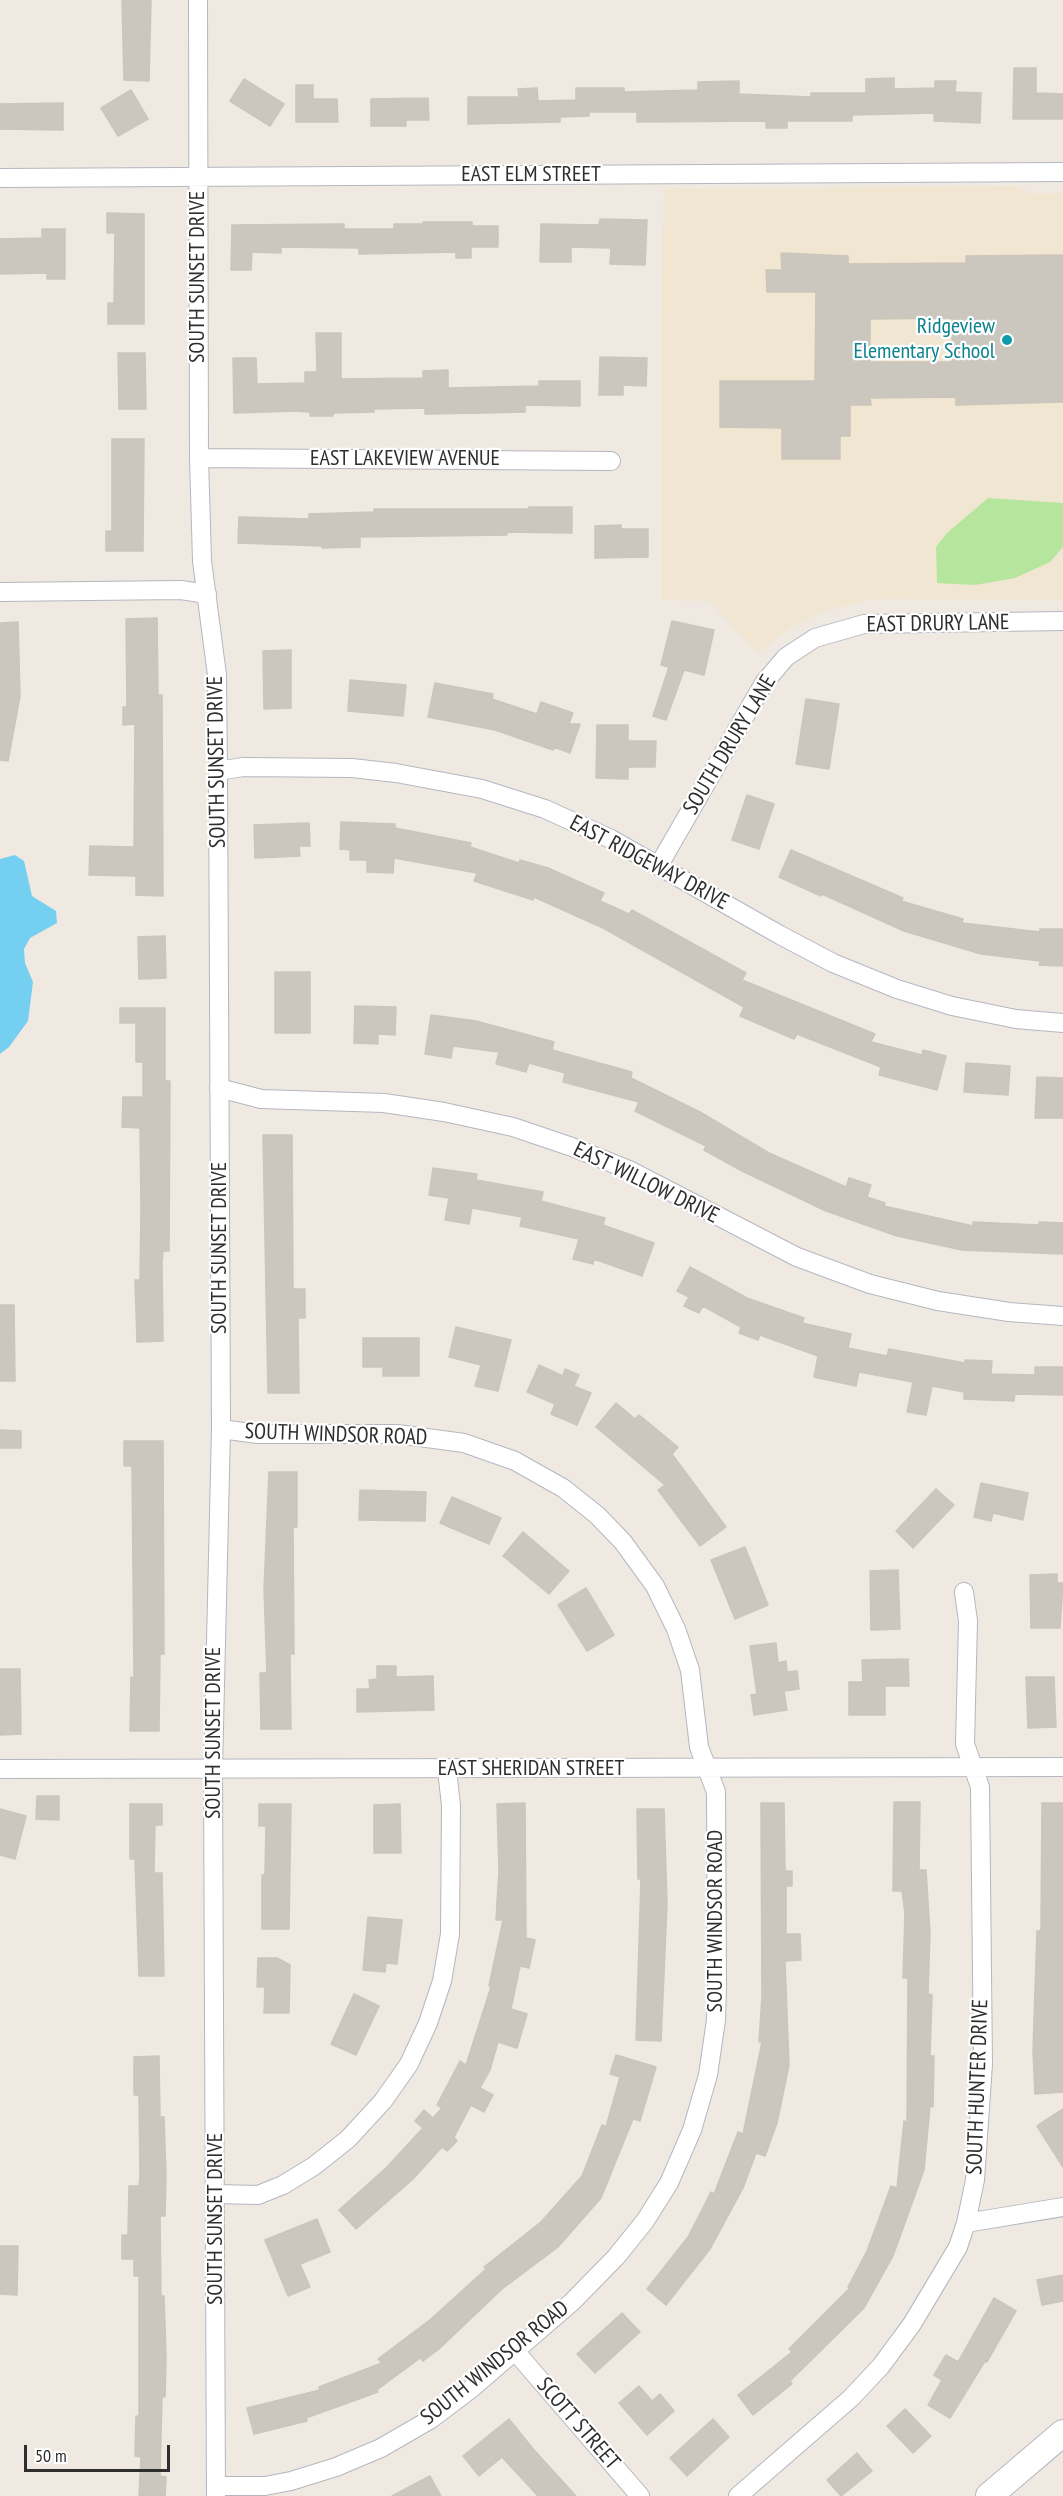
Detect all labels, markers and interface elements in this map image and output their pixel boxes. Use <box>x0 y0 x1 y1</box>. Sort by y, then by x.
street label: EAST ELM STREET <box>461 162 601 188</box>
street label: SOUTH SUNSET DRIVE <box>185 191 211 363</box>
place label: Ridgeview Elementary School <box>853 314 995 366</box>
marker: Ridgeview Elementary School <box>1000 333 1014 347</box>
street label: EAST LAKEVIEW AVENUE <box>310 446 500 472</box>
street label: EAST DRURY LANE <box>867 610 1009 638</box>
street label: SOUTH DRURY LANE <box>678 670 782 820</box>
street label: SOUTH SUNSET DRIVE <box>202 676 232 848</box>
street label: EAST RIDGEWAY DRIVE <box>565 810 733 916</box>
street label: EAST WILLOW DRIVE <box>569 1136 723 1230</box>
street label: SOUTH SUNSET DRIVE <box>207 1162 233 1334</box>
street label: SOUTH WINDSOR ROAD <box>244 1419 428 1451</box>
street label: SOUTH SUNSET DRIVE <box>201 1647 227 1819</box>
street label: EAST SHERIDAN STREET <box>438 1756 624 1782</box>
street label: SOUTH WINDSOR ROAD <box>703 1830 729 2012</box>
street label: SOUTH HUNTER DRIVE <box>962 1999 994 2175</box>
street label: SOUTH SUNSET DRIVE <box>203 2133 229 2305</box>
street label: SOUTH WINDSOR ROAD <box>416 2295 574 2431</box>
street label: SCOTT STREET <box>531 2372 625 2476</box>
scale bar <box>27 2433 172 2471</box>
text: 50 m <box>35 2444 67 2467</box>

